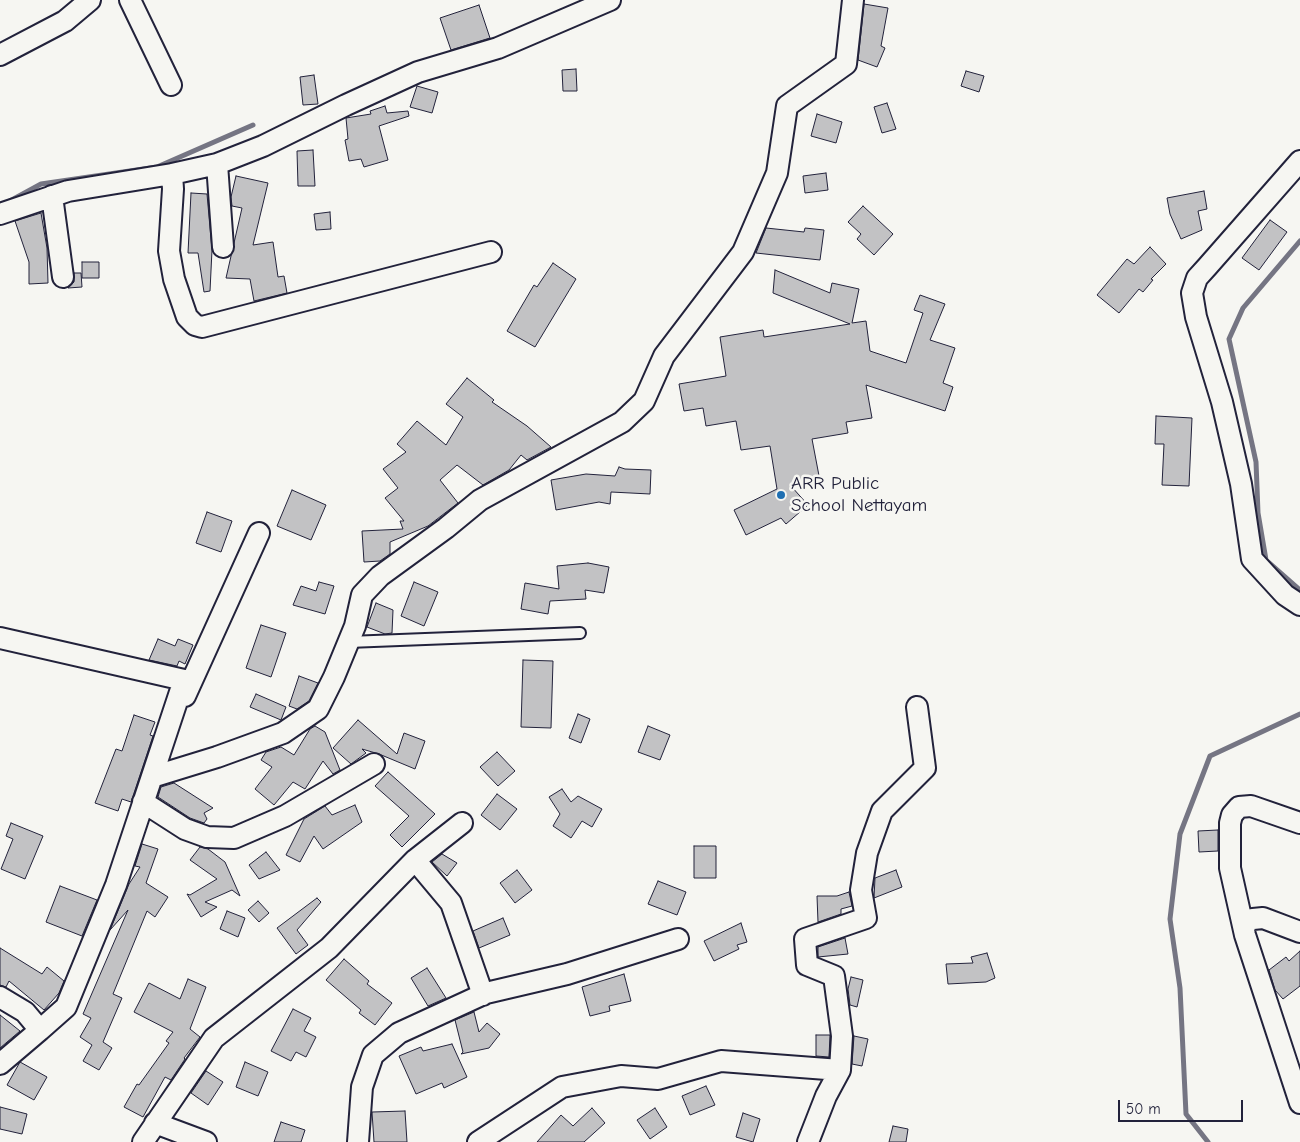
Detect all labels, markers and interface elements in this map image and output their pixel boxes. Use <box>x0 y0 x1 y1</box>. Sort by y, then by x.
place label: ARR Public School Nettayam <box>791 473 927 517</box>
marker: ARR Public School Nettayam <box>775 489 787 501</box>
scale bar <box>1120 1090 1245 1122</box>
text: 50 m <box>1126 1100 1161 1118</box>

